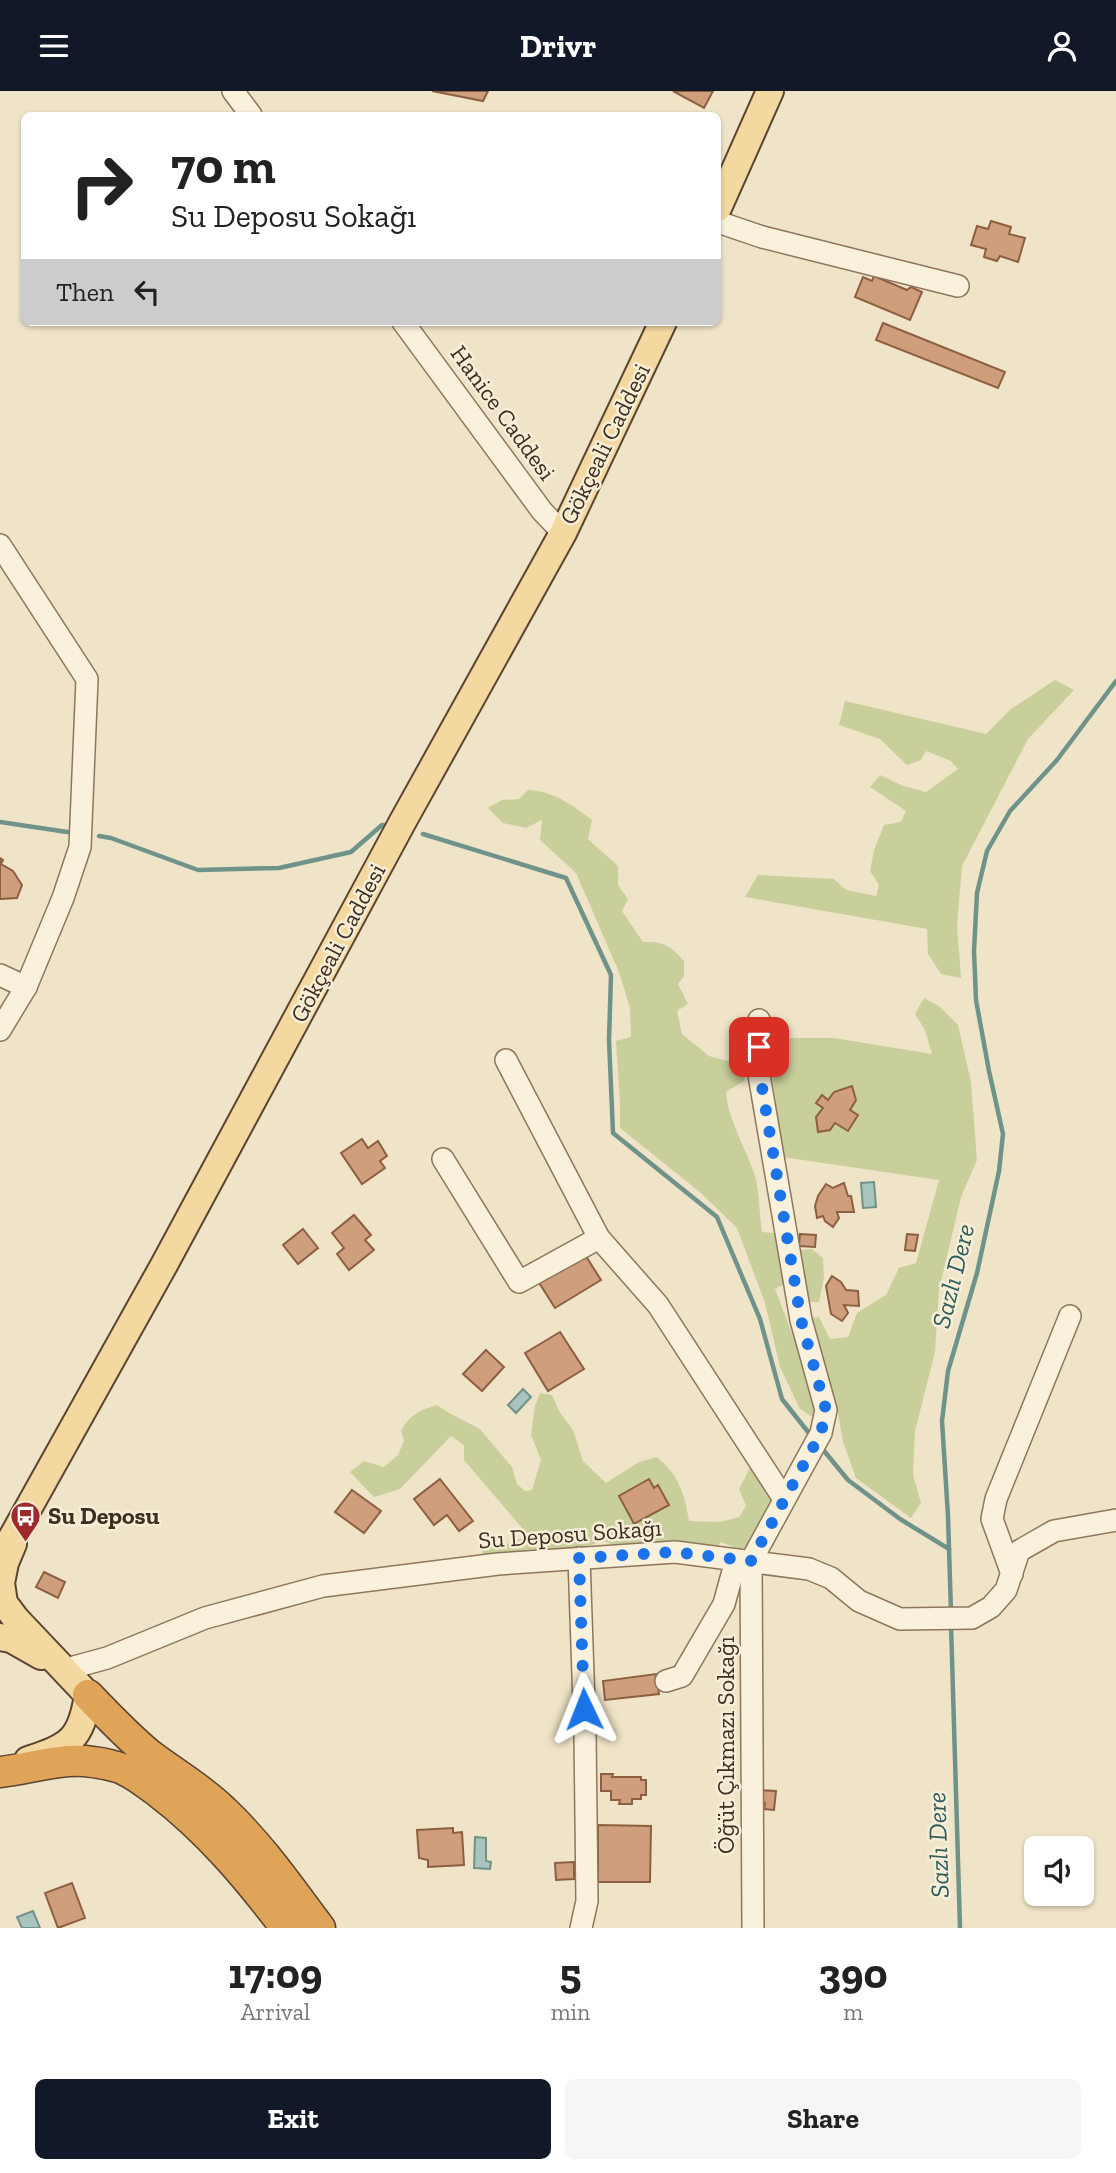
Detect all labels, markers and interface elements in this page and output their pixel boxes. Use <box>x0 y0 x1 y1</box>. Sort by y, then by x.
icon: menu <box>35 27 73 65</box>
text: Drivr <box>520 27 596 65</box>
icon: person <box>1043 27 1081 65</box>
text: 70 m <box>171 137 276 196</box>
icon: right <box>56 140 147 231</box>
text: Su Deposu Sokağı <box>171 197 416 235</box>
icon: left <box>128 273 166 311</box>
text: Then <box>56 276 114 308</box>
street label: Hanice Caddesi <box>445 340 562 486</box>
street label: Gökçeali Caddesi <box>553 358 656 529</box>
street label: Gökçeali Caddesi <box>284 858 392 1027</box>
pin <box>729 1017 789 1077</box>
icon: arrive <box>740 1028 778 1066</box>
water label: Sazlı Dere <box>925 1221 981 1331</box>
bus stop icon: Su Deposu <box>8 1499 42 1543</box>
place label: Su Deposu <box>48 1501 160 1530</box>
street label: Su Deposu Sokağı <box>477 1513 663 1554</box>
street label: Öğüt Çıkmazı Sokağı <box>711 1636 740 1854</box>
position arrow <box>547 1672 621 1746</box>
water label: Sazlı Dere <box>920 1791 956 1899</box>
map controls <box>1024 1836 1094 1906</box>
button: sound <box>1024 1836 1094 1906</box>
text: 17:09 <box>228 1948 322 1999</box>
text: 5 <box>559 1948 581 1999</box>
text: 390 <box>819 1948 888 1999</box>
text: Arrival <box>241 1998 310 2026</box>
text: min <box>551 1998 590 2026</box>
text: m <box>843 1998 863 2026</box>
button: Exit <box>35 2079 551 2159</box>
button: Share <box>565 2079 1081 2159</box>

